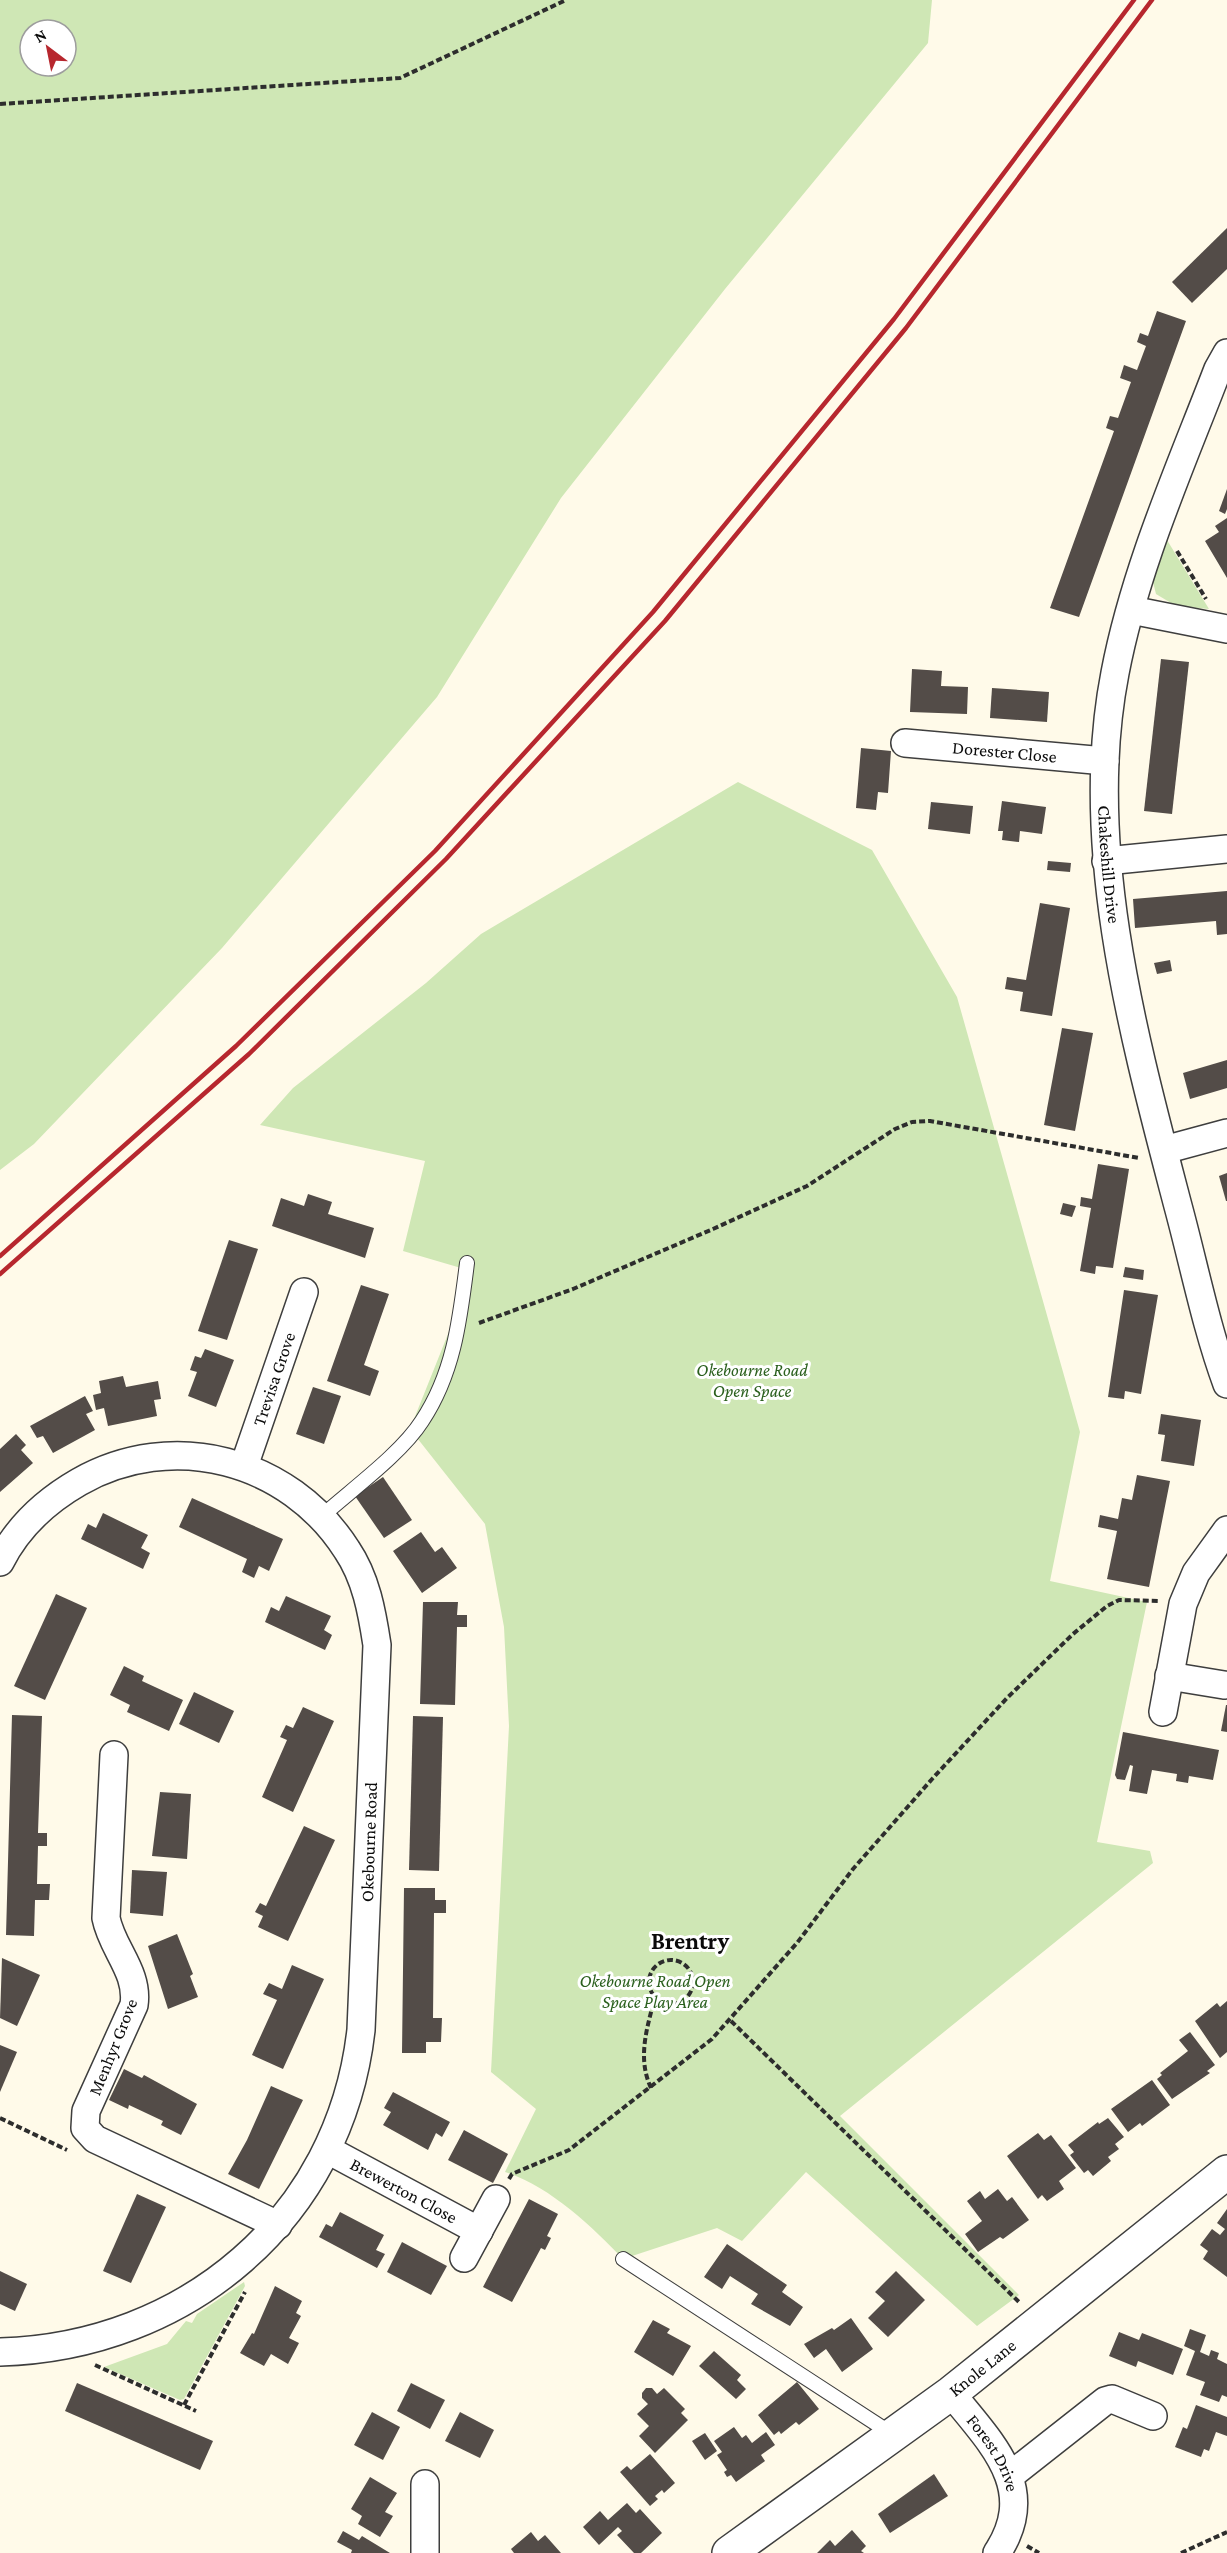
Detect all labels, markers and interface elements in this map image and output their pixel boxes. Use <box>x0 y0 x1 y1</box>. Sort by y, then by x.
north arrow <box>18 18 78 78</box>
text: N <box>31 26 50 46</box>
street label: Dorester Close <box>952 737 1058 767</box>
street label: Chakeshill Drive <box>1094 805 1124 925</box>
street label: Trevisa Grove <box>249 1329 299 1429</box>
park label: Okebourne Road Open Space <box>696 1360 808 1401</box>
street label: Okebourne Road <box>357 1781 381 1902</box>
district label: Brentry <box>651 1927 729 1954</box>
park label: Okebourne Road Open Space Play Area <box>579 1971 731 2012</box>
street label: Menhyr Grove <box>85 1996 142 2098</box>
street label: Brewerton Close <box>347 2154 461 2227</box>
street label: Knole Lane <box>945 2335 1020 2401</box>
street label: Forest Drive <box>963 2410 1023 2494</box>

